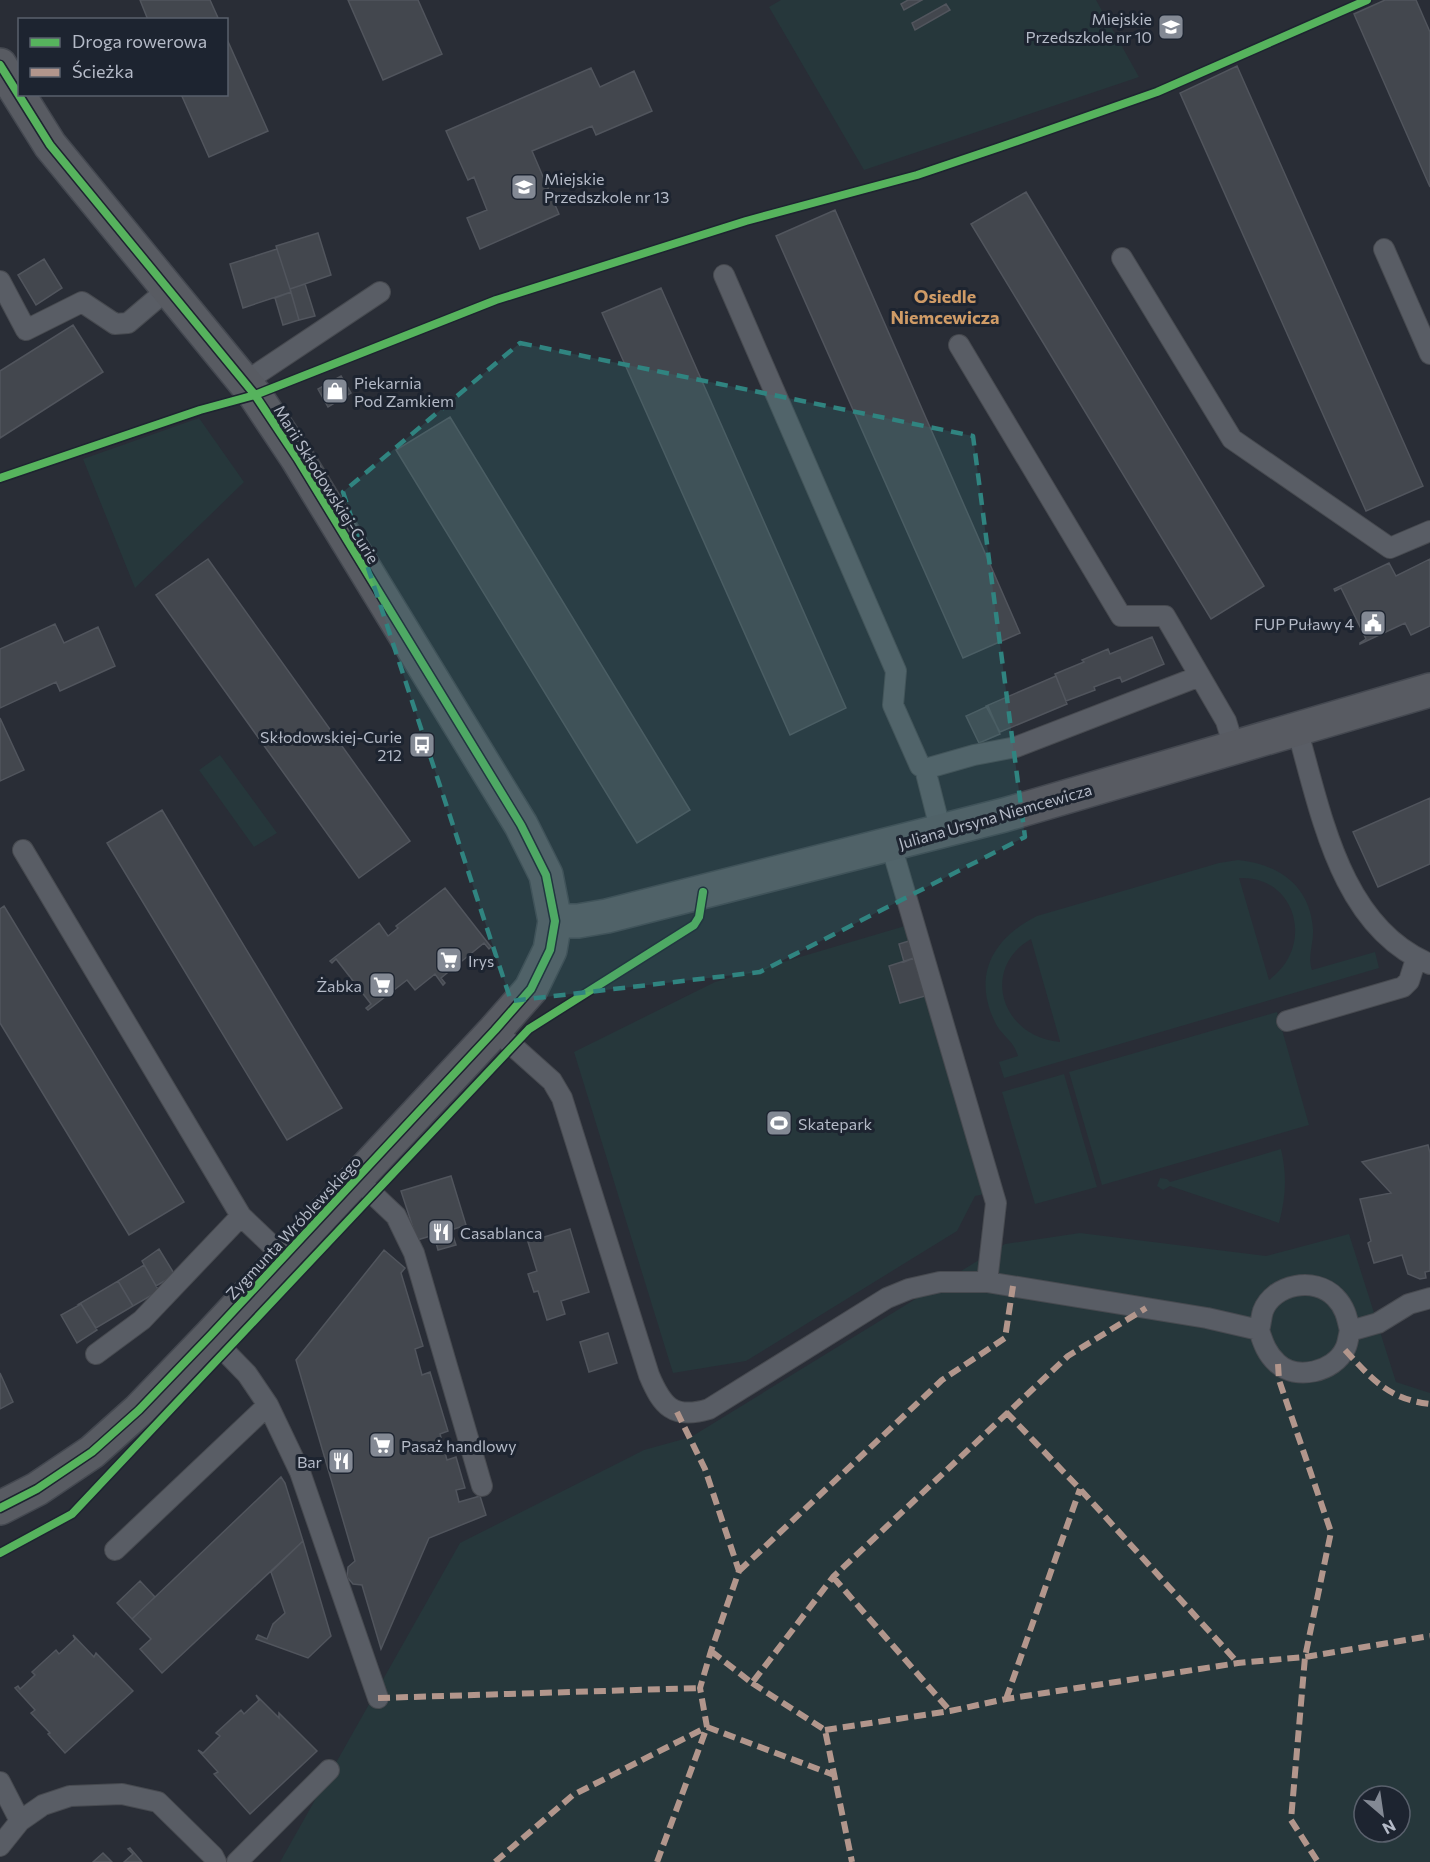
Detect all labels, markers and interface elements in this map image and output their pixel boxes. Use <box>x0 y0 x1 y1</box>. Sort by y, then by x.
place label: Miejskie Przedszkole nr 10 <box>1025 9 1152 46</box>
school or university icon: Miejskie Przedszkole nr 10 <box>1156 12 1186 42</box>
legend <box>18 18 228 96</box>
text: Droga rowerowa <box>72 30 207 52</box>
text: Ścieżka <box>72 60 134 82</box>
place label: Miejskie Przedszkole nr 13 <box>544 169 669 206</box>
school or university icon: Miejskie Przedszkole nr 13 <box>509 172 539 202</box>
district label: Osiedle Niemcewicza <box>890 285 1000 328</box>
place label: Piekarnia Pod Zamkiem <box>354 373 454 410</box>
shop icon: Piekarnia Pod Zamkiem <box>320 376 350 406</box>
street label: Marii Skłodowskiej-Curie <box>270 401 384 567</box>
public building icon: FUP Puławy 4 <box>1358 608 1388 638</box>
place label: FUP Puławy 4 <box>1254 614 1354 633</box>
place label: Skłodowskiej-Curie 212 <box>260 727 402 764</box>
bus stop icon: Skłodowskiej-Curie 212 <box>407 730 437 760</box>
street label: Juliana Ursyna Niemcewicza <box>896 779 1094 853</box>
supermarket icon: Irys <box>434 945 464 975</box>
place label: Irys <box>468 951 494 970</box>
supermarket icon: Żabka <box>367 970 397 1000</box>
place label: Żabka <box>316 976 362 995</box>
sports icon: Skatepark <box>764 1108 794 1138</box>
place label: Skatepark <box>798 1114 873 1133</box>
street label: Zygmunta Wróblewskiego <box>222 1151 364 1303</box>
restaurant icon: Casablanca <box>426 1217 456 1247</box>
place label: Casablanca <box>460 1223 542 1242</box>
supermarket icon: Pasaż handlowy <box>367 1430 397 1460</box>
place label: Pasaż handlowy <box>401 1436 516 1455</box>
restaurant icon: Bar <box>326 1446 356 1476</box>
place label: Bar <box>297 1452 323 1471</box>
north arrow <box>1352 1784 1412 1844</box>
text: N <box>1380 1816 1399 1839</box>

